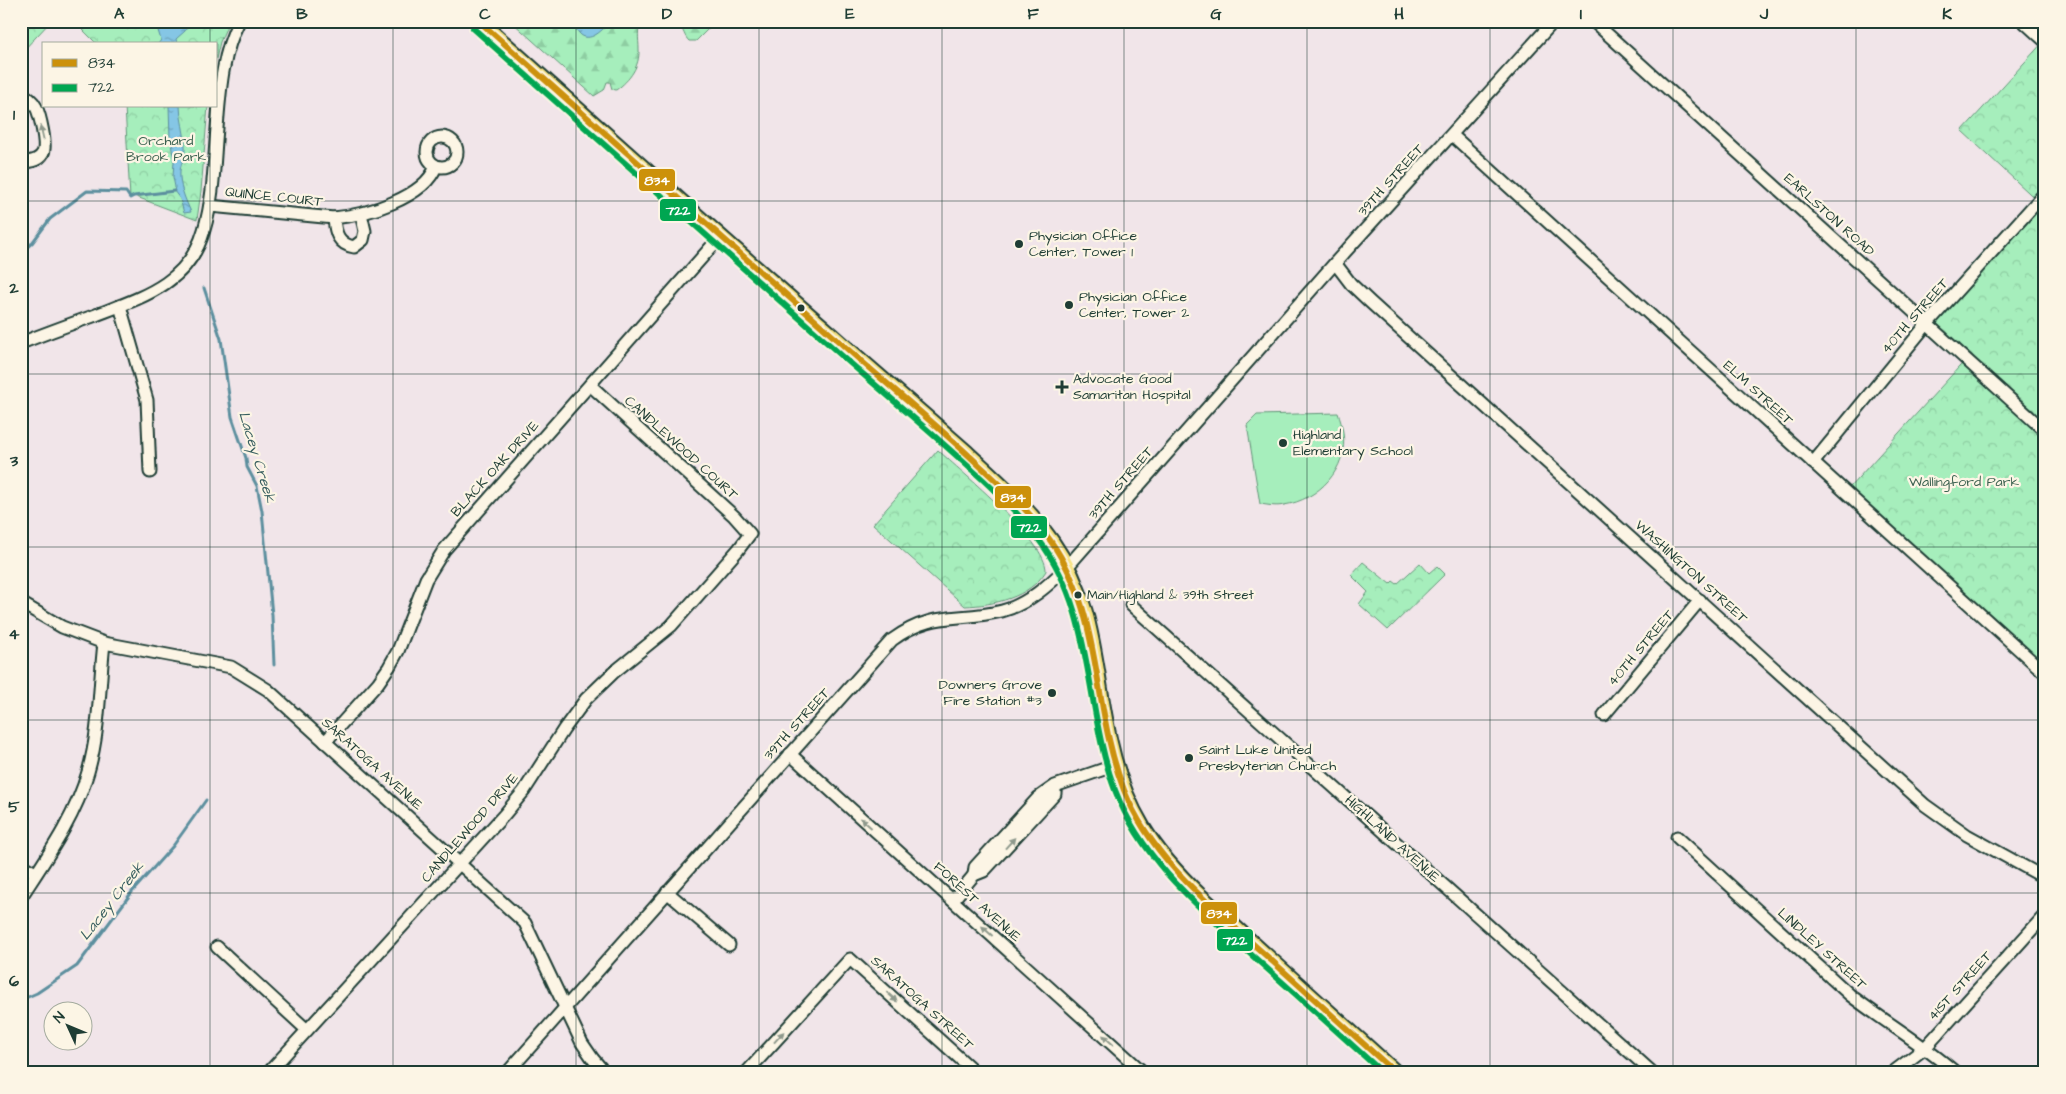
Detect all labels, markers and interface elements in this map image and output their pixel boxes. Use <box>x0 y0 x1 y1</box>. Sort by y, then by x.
text: A <box>114 3 125 25</box>
text: B <box>296 3 308 25</box>
text: C <box>479 3 491 25</box>
text: D <box>662 3 673 25</box>
text: E <box>845 3 855 25</box>
text: F <box>1027 3 1039 25</box>
text: G <box>1210 3 1222 25</box>
text: H <box>1394 3 1404 25</box>
text: I <box>1580 3 1582 25</box>
text: J <box>1759 3 1769 25</box>
text: K <box>1942 3 1952 25</box>
legend <box>42 42 218 108</box>
text: 834 <box>88 53 116 74</box>
text: 722 <box>88 77 115 98</box>
text: 1 <box>13 104 16 126</box>
one-way arrow <box>38 125 46 140</box>
park label: Orchard Brook Park <box>126 131 206 167</box>
street label: 39TH STREET <box>1353 139 1429 220</box>
line badge: 834 <box>638 168 676 192</box>
street label: EARLSTON ROAD <box>1779 169 1879 261</box>
text: 834 <box>644 171 670 191</box>
street label: QUINCE COURT <box>224 182 324 212</box>
line badge: 722 <box>659 198 697 222</box>
text: 722 <box>665 201 691 221</box>
place label: Physician Office Center, Tower 1 <box>1029 226 1137 262</box>
marker: Physician Office Center, Tower 1 <box>1013 238 1025 250</box>
street label: 40TH STREET <box>1877 274 1954 358</box>
text: 2 <box>8 277 19 299</box>
place label: Physician Office Center, Tower 2 <box>1079 287 1189 323</box>
marker: Physician Office Center, Tower 2 <box>1063 299 1075 311</box>
unlabelled marker <box>796 303 806 313</box>
street label: ELM STREET <box>1719 356 1798 430</box>
place label: Advocate Good Samaritan Hospital <box>1073 369 1191 405</box>
marker: Advocate Good Samaritan Hospital <box>1055 380 1069 394</box>
street label: CANDLEWOOD COURT <box>620 391 743 505</box>
water label: Lacey Creek <box>232 409 281 506</box>
street label: BLACK OAK DRIVE <box>446 416 544 521</box>
place label: Highland Elementary School <box>1293 425 1413 461</box>
marker: Highland Elementary School <box>1277 437 1289 449</box>
street label: 39TH STREET <box>1084 442 1159 524</box>
text: 3 <box>9 450 19 472</box>
park label: Wallingford Park <box>1909 472 2019 492</box>
line badge: 834 <box>994 485 1032 509</box>
text: 834 <box>1000 488 1026 508</box>
line badge: 722 <box>1010 515 1048 539</box>
street label: WASHINGTON STREET <box>1630 516 1752 628</box>
text: 722 <box>1016 518 1042 538</box>
place label: Main/Highland & 39th Street <box>1087 586 1254 605</box>
marker: Main/Highland & 39th Street <box>1073 590 1083 600</box>
street label: 40TH STREET <box>1603 605 1679 690</box>
text: 4 <box>9 623 20 645</box>
place label: Downers Grove Fire Station #3 <box>939 675 1042 711</box>
street label: 39TH STREET <box>759 683 835 764</box>
marker: Downers Grove Fire Station #3 <box>1046 687 1058 699</box>
street label: SARATOGA AVENUE <box>317 713 428 815</box>
place label: Saint Luke United Presbyterian Church <box>1199 740 1336 776</box>
marker: Saint Luke United Presbyterian Church <box>1183 752 1195 764</box>
street label: CANDLEWOOD DRIVE <box>417 768 524 887</box>
street label: HIGHLAND AVENUE <box>1340 791 1444 888</box>
text: 5 <box>8 796 20 818</box>
one-way arrow <box>861 817 873 829</box>
one-way arrow <box>1004 837 1016 849</box>
water label: Lacey Creek <box>75 857 151 945</box>
street label: FOREST AVENUE <box>929 857 1026 947</box>
line badge: 834 <box>1200 901 1238 925</box>
text: 834 <box>1206 904 1232 924</box>
street label: LINDLEY STREET <box>1773 904 1871 995</box>
one-way arrow <box>982 925 994 937</box>
line badge: 722 <box>1216 928 1254 952</box>
text: 722 <box>1222 931 1248 951</box>
street label: 41ST STREET <box>1923 947 1997 1025</box>
street label: SARATOGA STREET <box>866 951 978 1055</box>
text: 6 <box>9 970 19 992</box>
one-way arrow <box>886 992 899 1003</box>
north arrow <box>42 1002 92 1052</box>
text: N <box>49 1007 70 1028</box>
one-way arrow <box>773 1031 785 1043</box>
one-way arrow <box>1103 1034 1115 1046</box>

